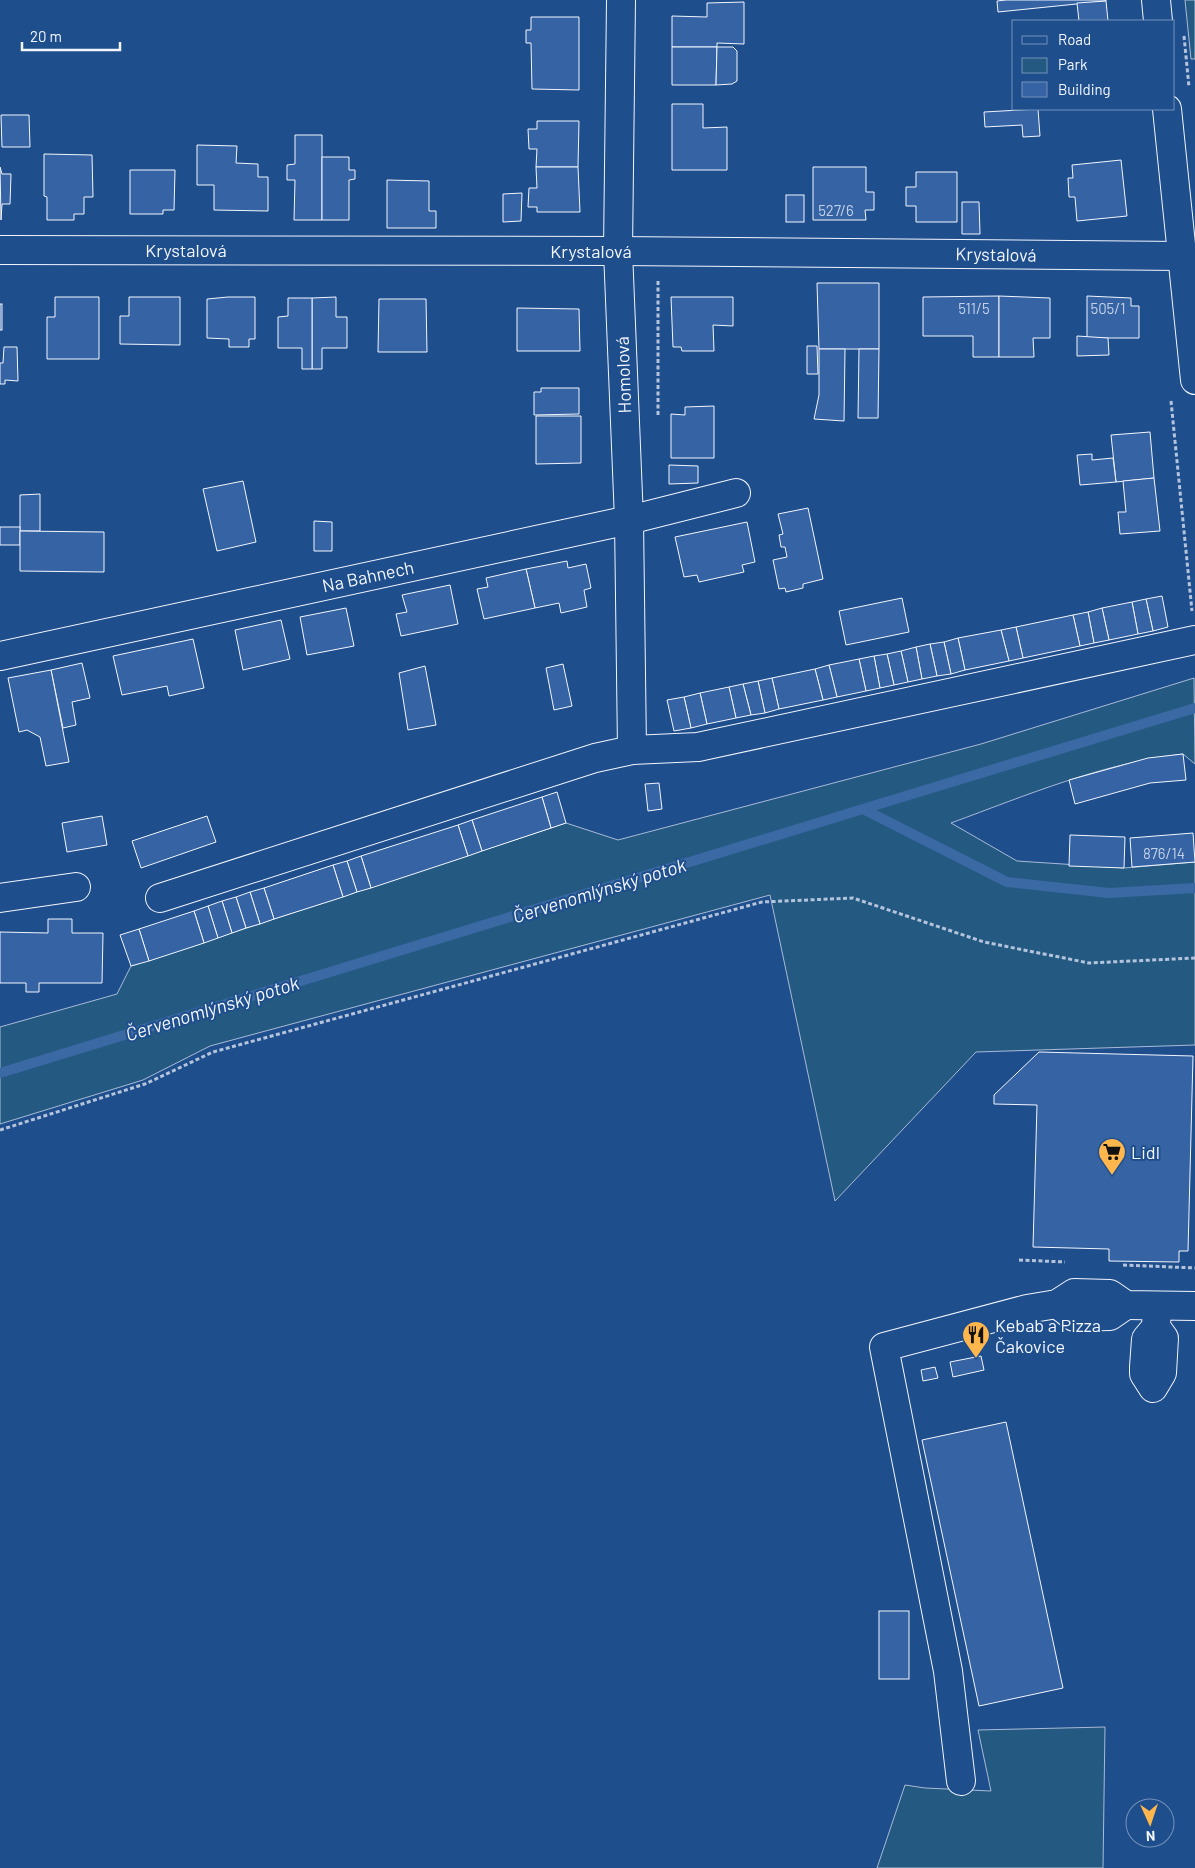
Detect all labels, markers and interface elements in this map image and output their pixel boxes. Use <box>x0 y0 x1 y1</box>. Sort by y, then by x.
scale bar <box>22 20 120 52</box>
legend <box>1012 20 1175 110</box>
text: 20 m <box>30 27 62 45</box>
text: Road <box>1058 30 1091 48</box>
text: Park <box>1058 55 1088 73</box>
text: Building <box>1058 80 1111 98</box>
house number: 527/6 <box>818 201 854 219</box>
street label: Krystalová <box>145 239 227 261</box>
street label: Krystalová <box>550 240 632 262</box>
street label: Krystalová <box>955 242 1037 266</box>
house number: 511/5 <box>958 299 990 317</box>
house number: 505/1 <box>1090 299 1126 317</box>
street label: Homolová <box>611 336 635 414</box>
street label: Na Bahnech <box>320 556 416 596</box>
house number: 876/14 <box>1143 844 1185 862</box>
water label: Červenomlýnský potok <box>509 852 689 927</box>
water label: Červenomlýnský potok <box>122 970 302 1045</box>
supermarket icon: Lidl <box>1097 1137 1127 1176</box>
place label: Lidl <box>1131 1141 1160 1163</box>
place label: Kebab a Pizza Čakovice <box>995 1314 1101 1357</box>
restaurant icon: Kebab a Pizza Čakovice <box>961 1320 991 1359</box>
north arrow <box>1125 1798 1175 1848</box>
text: N <box>1146 1828 1156 1845</box>

